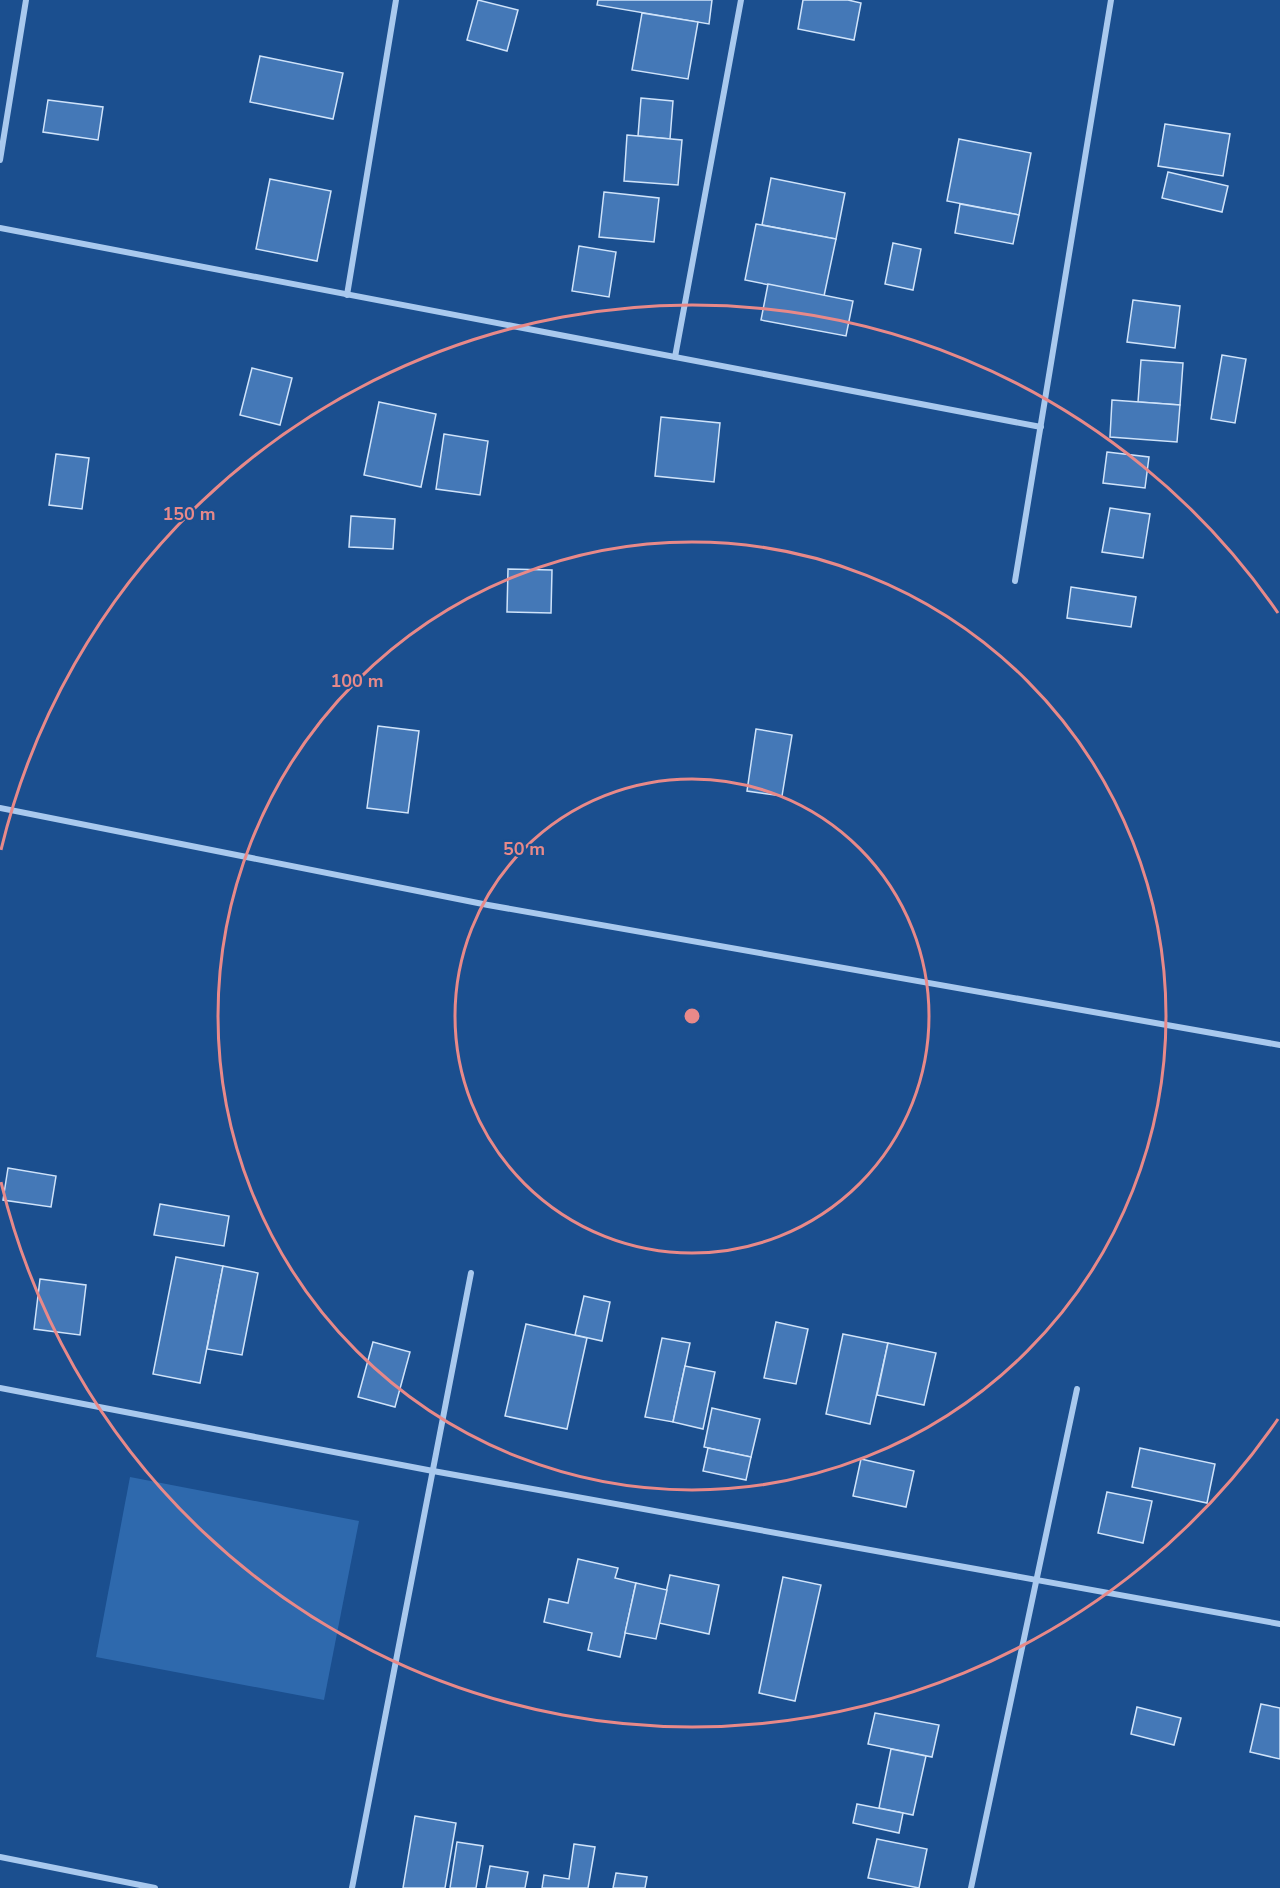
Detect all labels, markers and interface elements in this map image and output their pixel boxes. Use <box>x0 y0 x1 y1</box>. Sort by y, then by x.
text: 150 m <box>162 502 216 526</box>
text: 100 m <box>330 669 384 693</box>
text: 50 m <box>503 837 545 861</box>
centre of rings <box>682 1006 702 1026</box>

